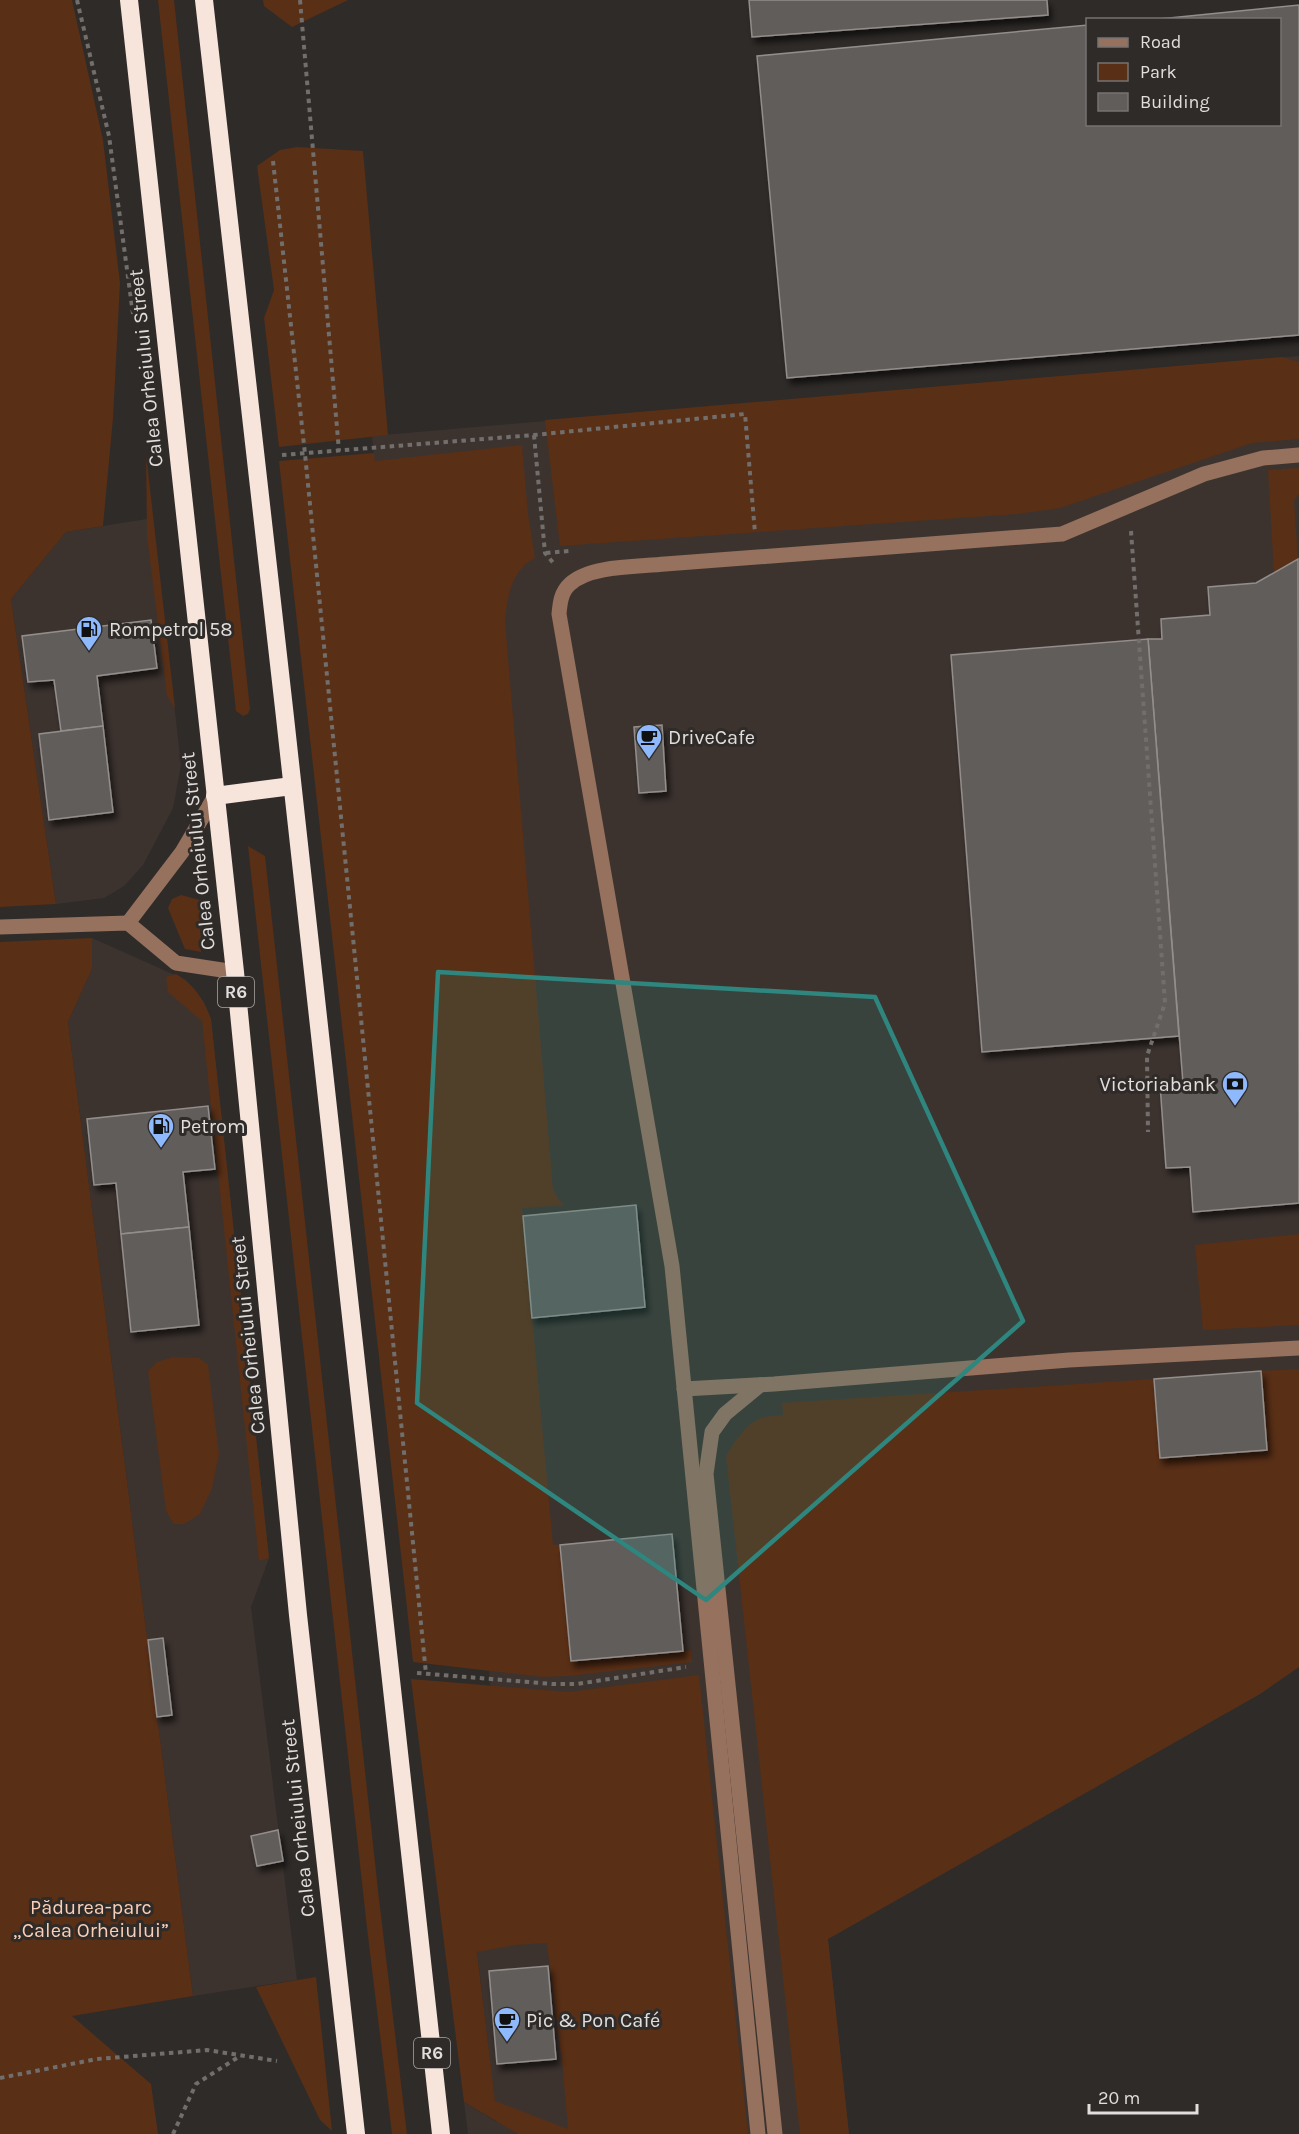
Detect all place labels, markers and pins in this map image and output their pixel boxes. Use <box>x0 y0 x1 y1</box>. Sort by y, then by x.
fuel station icon: Rompetrol 58 <box>74 614 104 652</box>
place label: Rompetrol 58 <box>109 618 232 641</box>
cafe icon: DriveCafe <box>634 722 664 760</box>
place label: DriveCafe <box>668 726 755 749</box>
bank icon: Victoriabank <box>1220 1069 1250 1107</box>
place label: Victoriabank <box>1100 1073 1216 1096</box>
fuel station icon: Petrom <box>146 1111 176 1149</box>
place label: Petrom <box>180 1115 246 1138</box>
cafe icon: Pic & Pon Café <box>492 2005 522 2043</box>
place label: Pic & Pon Café <box>526 2009 660 2032</box>

